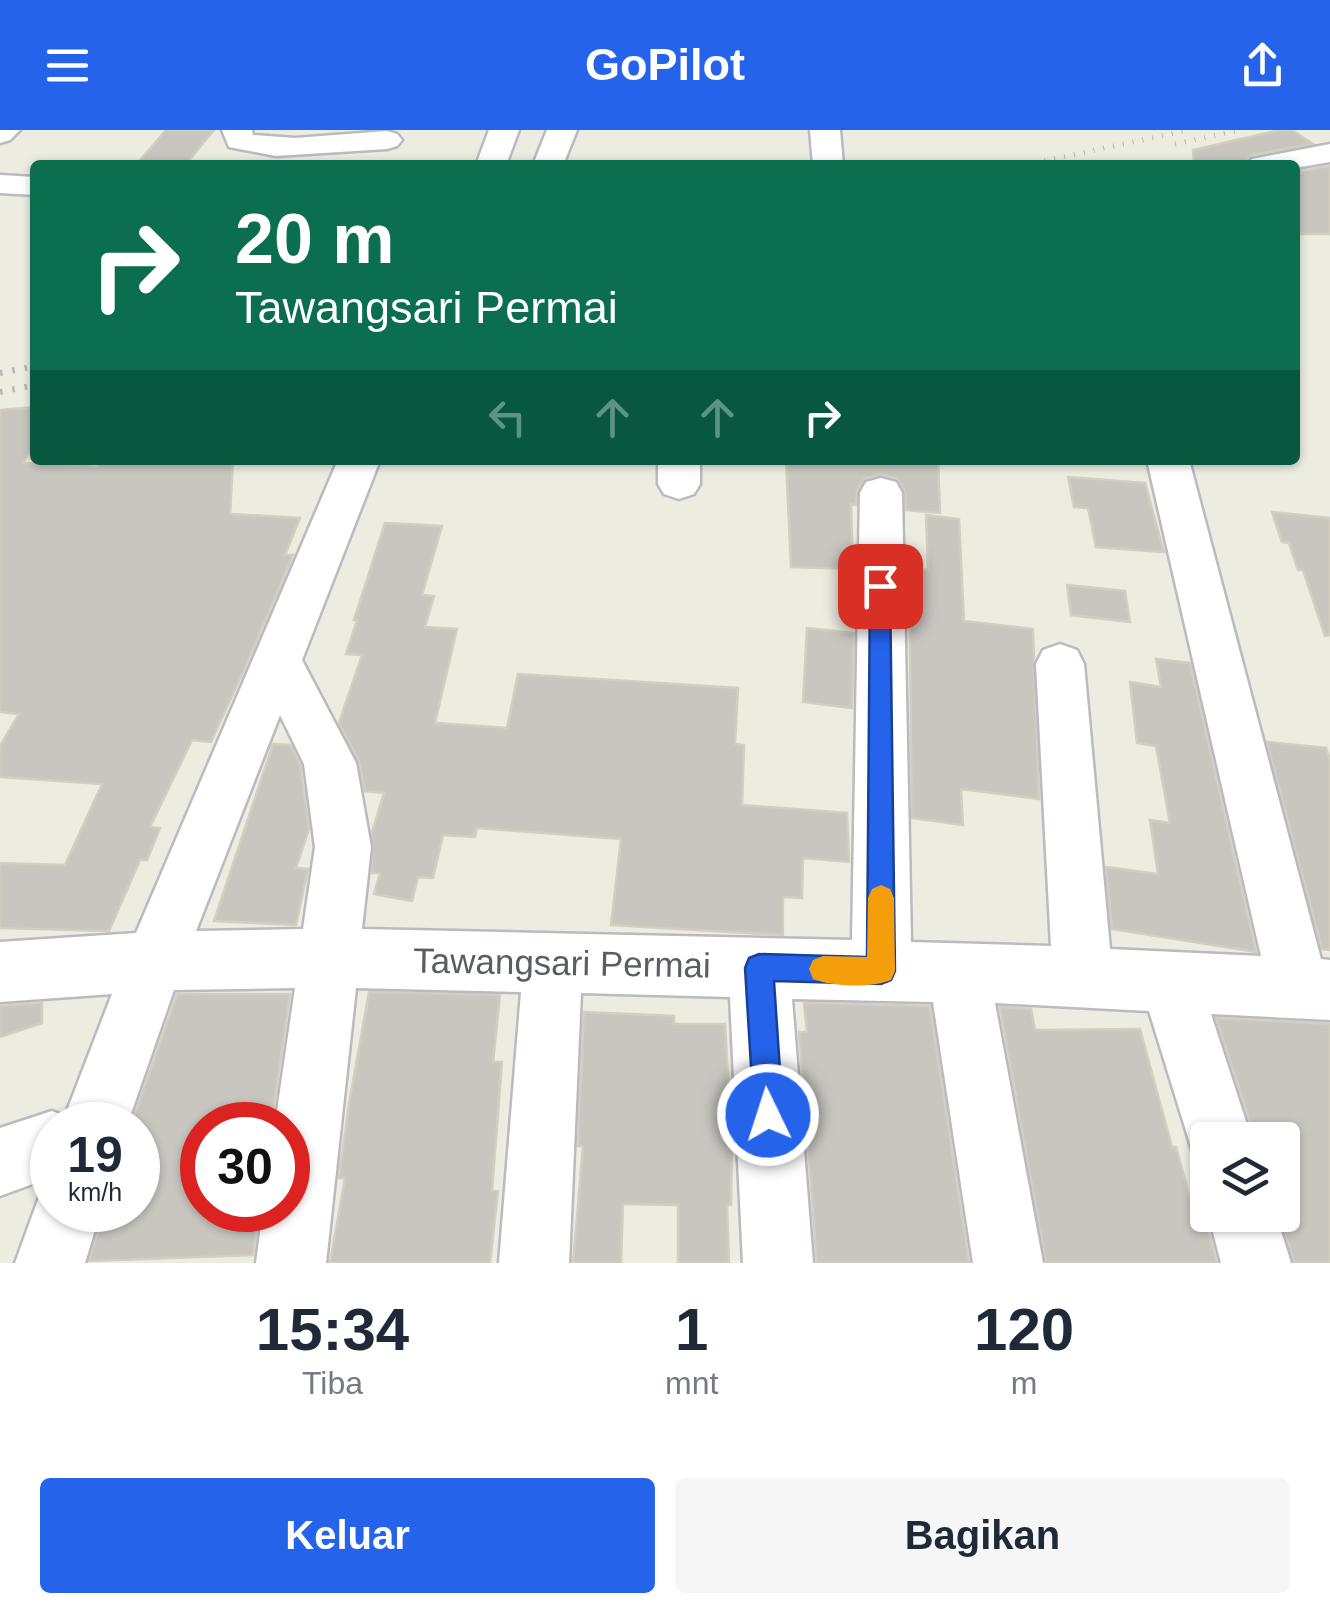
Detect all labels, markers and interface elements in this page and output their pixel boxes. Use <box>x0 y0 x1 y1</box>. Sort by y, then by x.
icon: menu <box>40 38 95 93</box>
icon: share <box>1235 38 1290 93</box>
text: GoPilot <box>585 39 745 90</box>
icon: right <box>70 200 200 330</box>
text: 20 m <box>235 200 395 278</box>
text: Tawangsari Permai <box>235 282 618 333</box>
icon: left <box>480 390 535 445</box>
icon: ahead <box>585 390 640 445</box>
icon: ahead <box>690 390 745 445</box>
icon: right <box>795 390 850 445</box>
pin <box>838 544 923 629</box>
icon: arrive <box>853 559 908 614</box>
street label: Tawangsari Permai <box>413 940 711 985</box>
position arrow <box>716 1063 820 1167</box>
speed limit sign: 30 <box>180 1102 310 1232</box>
map controls <box>1190 1122 1300 1232</box>
button: layers <box>1190 1122 1300 1232</box>
text: 19 <box>67 1127 123 1183</box>
text: km/h <box>68 1178 122 1206</box>
text: 15:34 <box>256 1296 409 1363</box>
text: 1 <box>675 1296 708 1363</box>
text: 120 <box>974 1296 1074 1363</box>
text: Tiba <box>302 1365 363 1401</box>
text: mnt <box>665 1365 718 1401</box>
text: m <box>1011 1365 1037 1401</box>
button: Keluar <box>40 1478 655 1593</box>
button: Bagikan <box>675 1478 1290 1593</box>

